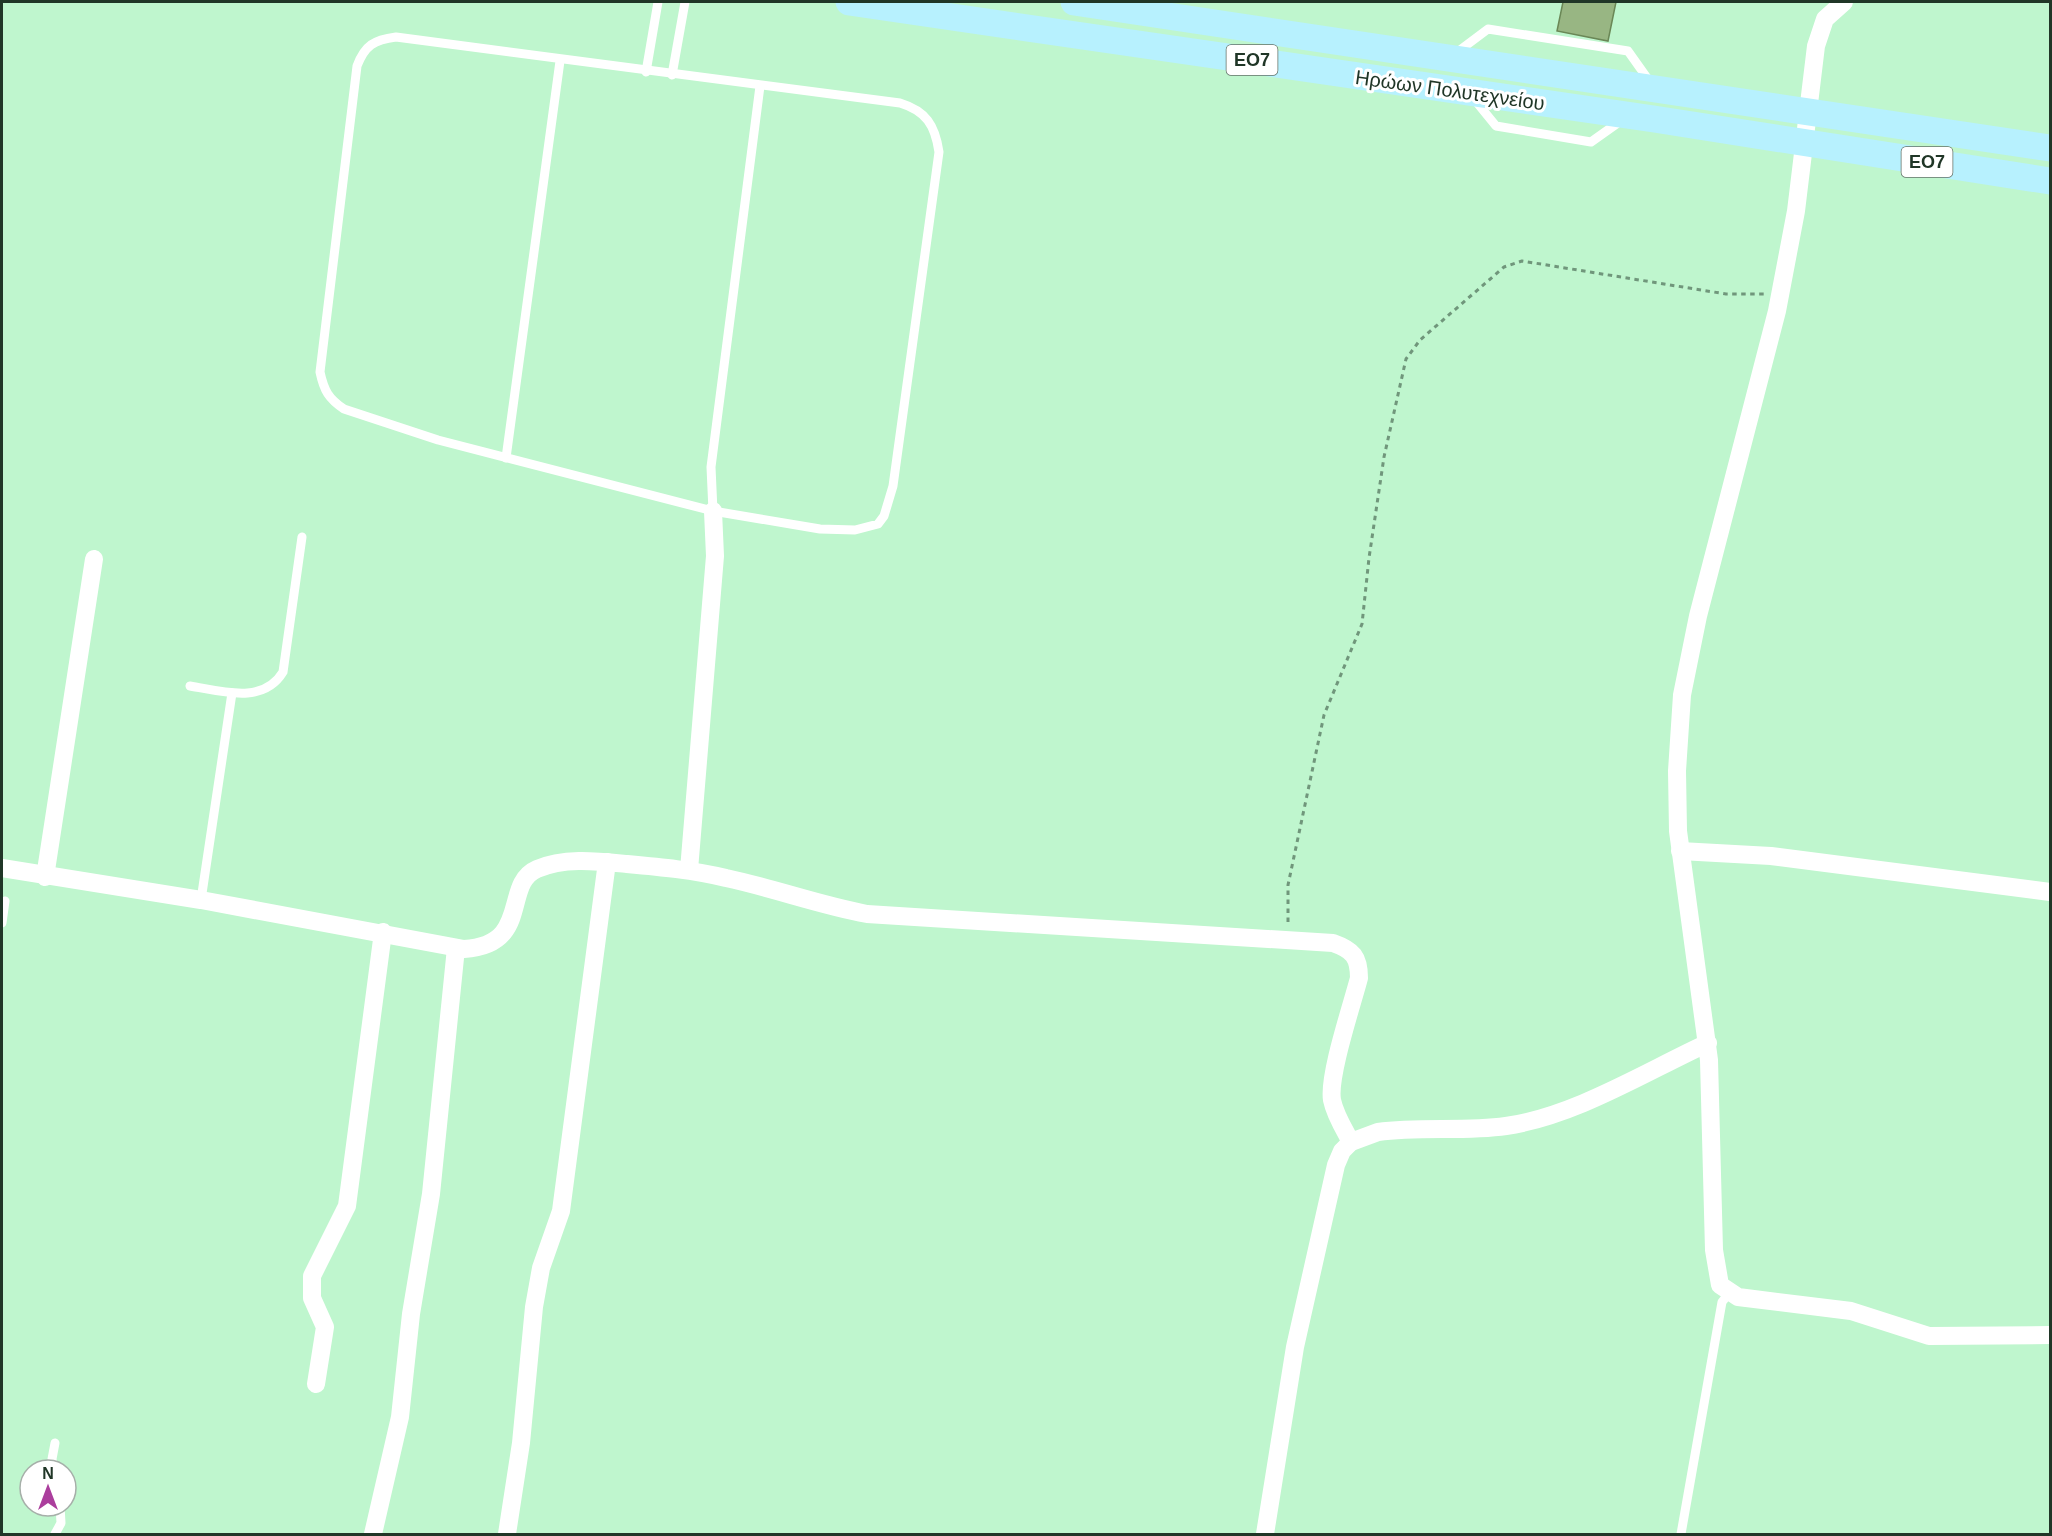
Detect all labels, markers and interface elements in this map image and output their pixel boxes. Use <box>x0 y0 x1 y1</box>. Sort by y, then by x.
road number: ΕΟ7 <box>1226 45 1278 75</box>
street label: Ηρώων Πολυτεχνείου <box>1354 66 1546 114</box>
road number: ΕΟ7 <box>1902 147 1952 177</box>
north arrow <box>18 1458 78 1518</box>
text: N <box>42 1465 54 1482</box>

